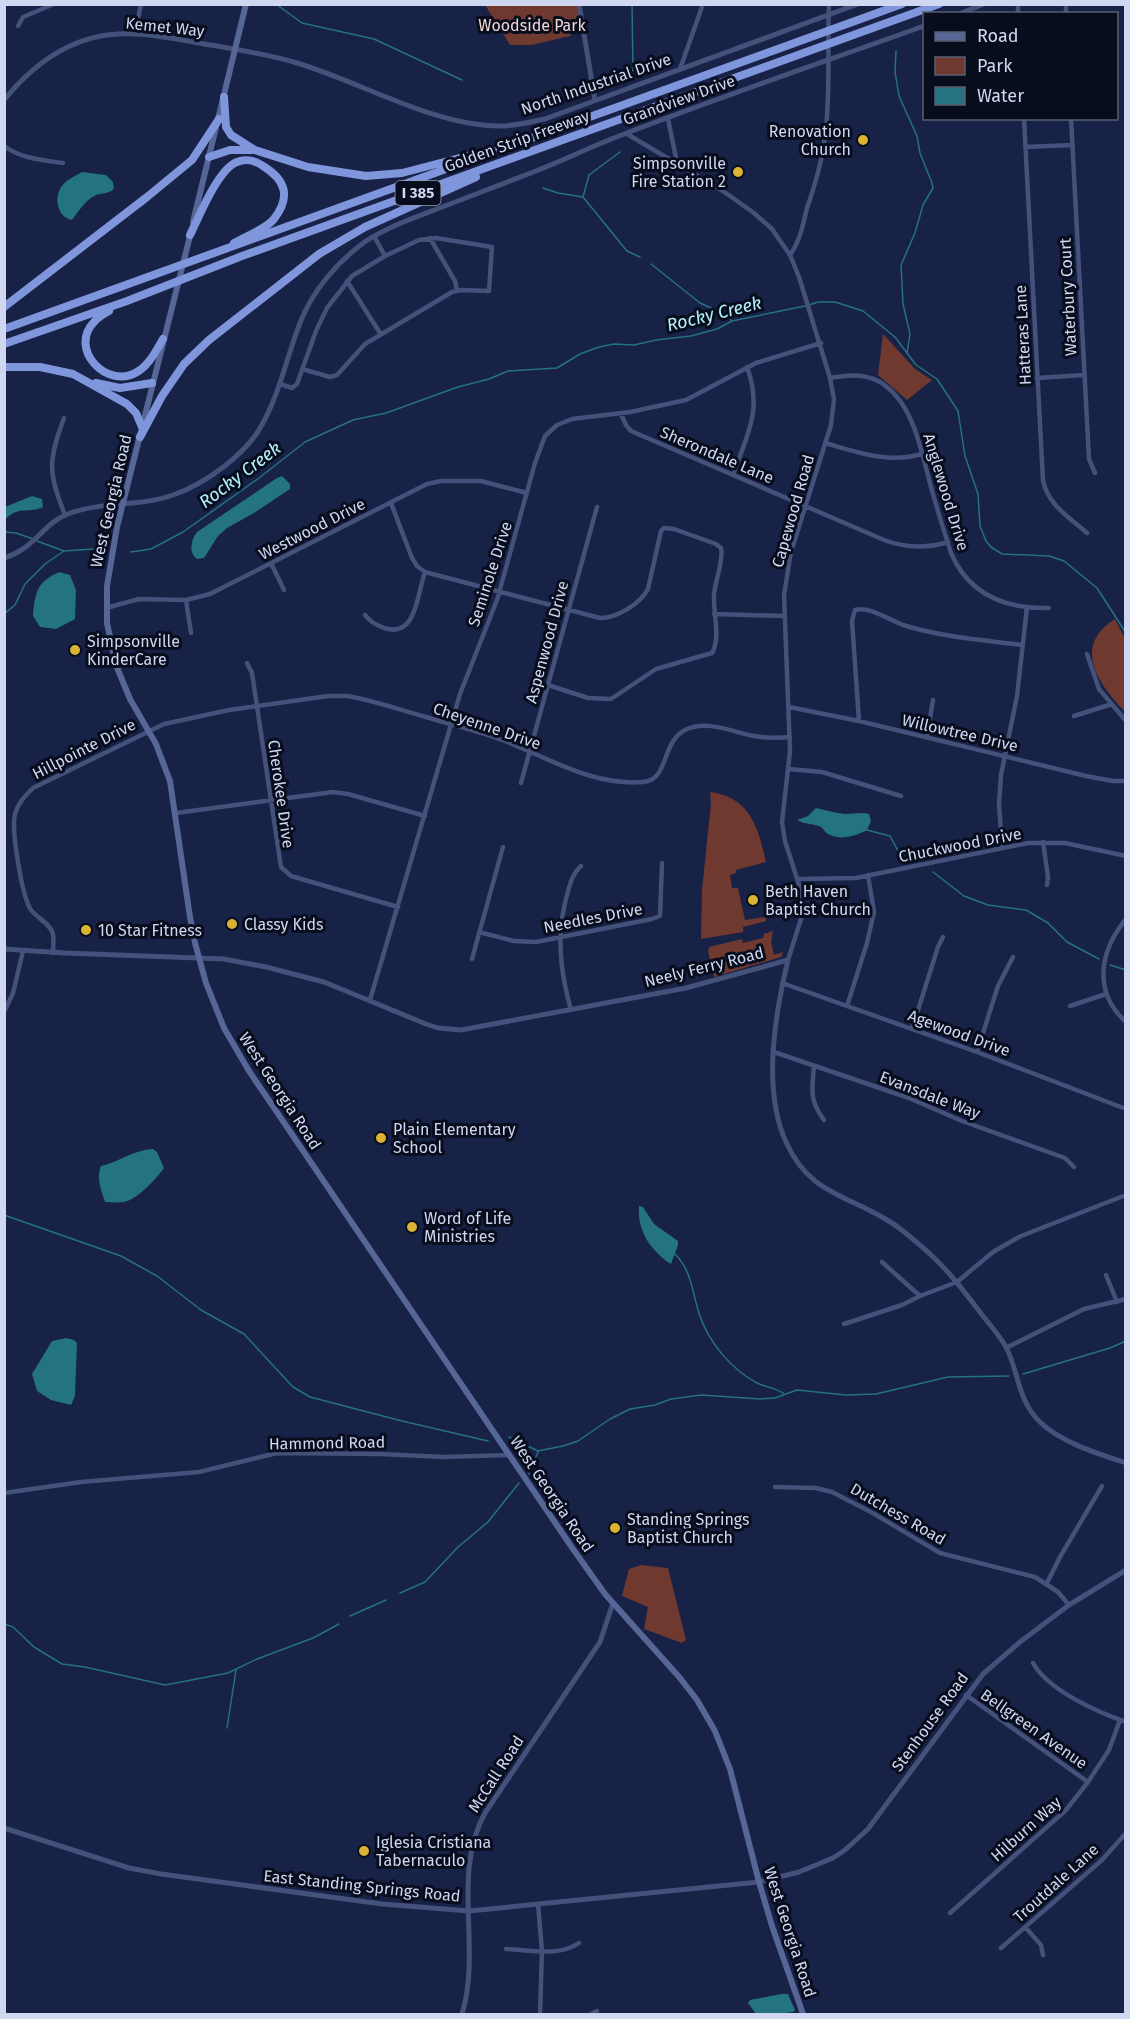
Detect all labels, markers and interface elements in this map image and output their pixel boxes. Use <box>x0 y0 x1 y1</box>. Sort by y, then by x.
legend <box>923 12 1118 120</box>
street label: Kemet Way <box>124 13 206 41</box>
park label: Woodside Park <box>478 16 586 35</box>
text: Road <box>977 25 1019 47</box>
street label: North Industrial Drive <box>518 49 674 119</box>
text: Park <box>977 55 1013 77</box>
street label: Grandview Drive <box>620 71 738 129</box>
text: Water <box>977 85 1024 107</box>
street label: Golden Strip Freeway <box>442 106 592 176</box>
place label: Renovation Church <box>769 122 851 159</box>
marker: Renovation Church <box>856 133 870 147</box>
place label: Simpsonville Fire Station 2 <box>631 154 726 191</box>
marker: Simpsonville Fire Station 2 <box>731 165 745 179</box>
road number: I 385 <box>396 181 440 205</box>
street label: Waterbury Court <box>1055 237 1081 357</box>
street label: Hatteras Lane <box>1011 285 1035 385</box>
water label: Rocky Creek <box>664 292 764 336</box>
street label: Sherondale Lane <box>657 423 777 487</box>
street label: Anglewood Drive <box>919 431 973 553</box>
street label: West Georgia Road <box>86 433 136 569</box>
water label: Rocky Creek <box>195 437 286 513</box>
street label: Capewood Road <box>768 452 818 570</box>
street label: Westwood Drive <box>256 494 368 564</box>
street label: Seminole Drive <box>464 519 516 629</box>
street label: Aspenwood Drive <box>522 579 572 705</box>
place label: Simpsonville KinderCare <box>87 632 180 669</box>
marker: Simpsonville KinderCare <box>68 643 82 657</box>
street label: Cheyenne Drive <box>431 699 543 753</box>
street label: Willowtree Drive <box>900 710 1020 756</box>
street label: Hillpointe Drive <box>29 715 139 783</box>
street label: Cherokee Drive <box>264 739 298 849</box>
street label: Chuckwood Drive <box>897 824 1023 866</box>
place label: Beth Haven Baptist Church <box>765 882 871 919</box>
marker: Beth Haven Baptist Church <box>746 893 760 907</box>
street label: Needles Drive <box>542 899 644 937</box>
place label: Classy Kids <box>244 915 324 934</box>
marker: Classy Kids <box>225 917 239 931</box>
place label: 10 Star Fitness <box>98 921 202 940</box>
marker: 10 Star Fitness <box>79 923 93 937</box>
street label: Neely Ferry Road <box>642 943 766 991</box>
street label: Agewood Drive <box>905 1006 1013 1060</box>
street label: West Georgia Road <box>235 1029 325 1153</box>
street label: Evansdale Way <box>877 1067 983 1123</box>
place label: Plain Elementary School <box>393 1120 516 1157</box>
marker: Plain Elementary School <box>374 1131 388 1145</box>
place label: Word of Life Ministries <box>424 1209 511 1246</box>
marker: Word of Life Ministries <box>405 1220 419 1234</box>
street label: Hammond Road <box>269 1432 385 1454</box>
street label: West Georgia Road <box>506 1432 598 1556</box>
street label: Dutchess Road <box>847 1479 949 1549</box>
place label: Standing Springs Baptist Church <box>627 1510 749 1547</box>
marker: Standing Springs Baptist Church <box>608 1521 622 1535</box>
street label: Stenhouse Road <box>888 1669 972 1775</box>
street label: Bellgreen Avenue <box>977 1685 1091 1773</box>
street label: McCall Road <box>464 1732 528 1816</box>
street label: Hilburn Way <box>987 1792 1065 1865</box>
place label: Iglesia Cristiana Tabernaculo <box>376 1833 491 1870</box>
street label: Troutdale Lane <box>1010 1840 1102 1926</box>
marker: Iglesia Cristiana Tabernaculo <box>357 1844 371 1858</box>
street label: West Georgia Road <box>760 1864 820 2000</box>
street label: East Standing Springs Road <box>263 1866 461 1906</box>

